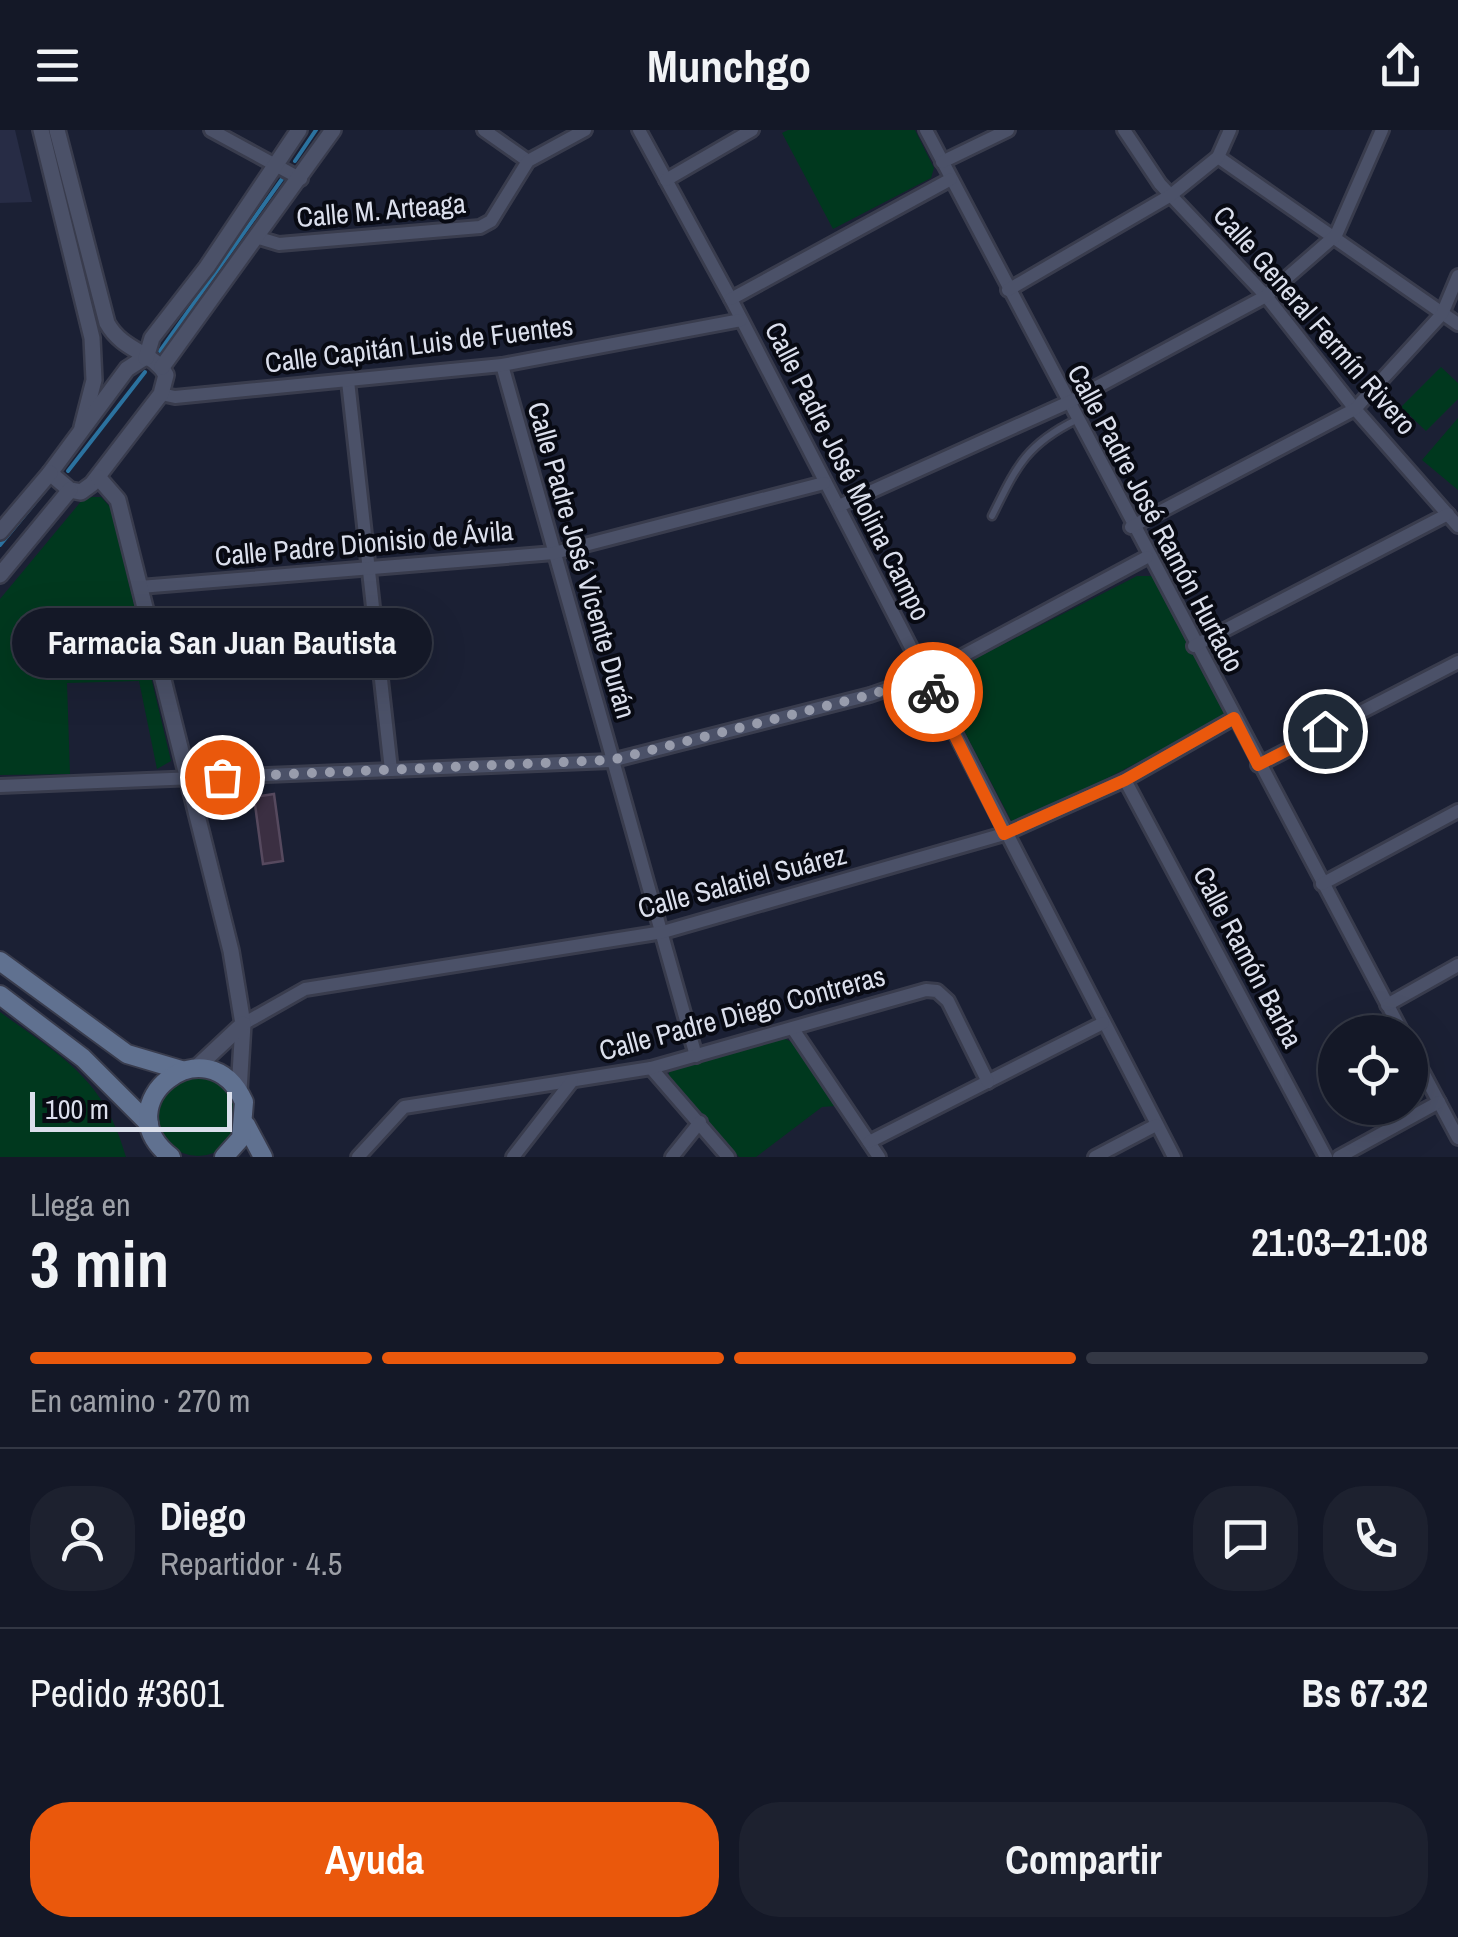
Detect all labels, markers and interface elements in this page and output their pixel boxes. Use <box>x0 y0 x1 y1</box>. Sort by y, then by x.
text: Munchgo <box>647 35 811 96</box>
icon: menu <box>30 38 85 93</box>
icon: share <box>1373 38 1428 93</box>
street label: Calle M. Arteaga <box>295 184 467 236</box>
street label: Calle General Fermín Rivero <box>1205 197 1425 443</box>
street label: Calle Capitán Luis de Fuentes <box>263 306 575 382</box>
street label: Calle Padre José Molina Campo <box>756 315 940 627</box>
street label: Calle Padre José Ramón Hurtado <box>1059 358 1253 678</box>
street label: Calle Padre José Vicente Durán <box>519 397 645 723</box>
street label: Calle Padre Dionisio de Ávila <box>213 511 515 575</box>
callout: Farmacia San Juan Bautista <box>12 607 432 677</box>
text: Farmacia San Juan Bautista <box>48 621 396 664</box>
courier <box>883 642 983 742</box>
icon: bike <box>906 665 961 720</box>
pin <box>1283 689 1368 774</box>
icon: home <box>1298 704 1353 759</box>
pin <box>180 735 265 820</box>
icon: bag <box>195 750 250 805</box>
street label: Calle Salatiel Suárez <box>634 835 850 927</box>
street label: Calle Ramón Barba <box>1184 860 1312 1055</box>
street label: Calle Padre Diego Contreras <box>595 956 889 1070</box>
map controls <box>1318 1015 1428 1125</box>
button: locate <box>1318 1015 1428 1125</box>
scale bar <box>30 1087 232 1131</box>
text: 100 m <box>45 1090 109 1128</box>
text: Llega en <box>30 1183 131 1226</box>
text: 21:03–21:08 <box>1251 1217 1428 1268</box>
text: 3 min <box>30 1220 169 1307</box>
text: En camino · 270 m <box>30 1379 250 1422</box>
button: person <box>30 1486 135 1591</box>
button: chat <box>1193 1486 1298 1591</box>
button: phone <box>1323 1486 1428 1591</box>
text: Diego <box>160 1491 247 1542</box>
text: Repartidor · 4.5 <box>160 1542 342 1585</box>
text: Pedido #3601 <box>30 1668 224 1719</box>
text: Bs 67.32 <box>1302 1668 1428 1719</box>
button: Ayuda <box>30 1802 719 1917</box>
button: Compartir <box>739 1802 1428 1917</box>

